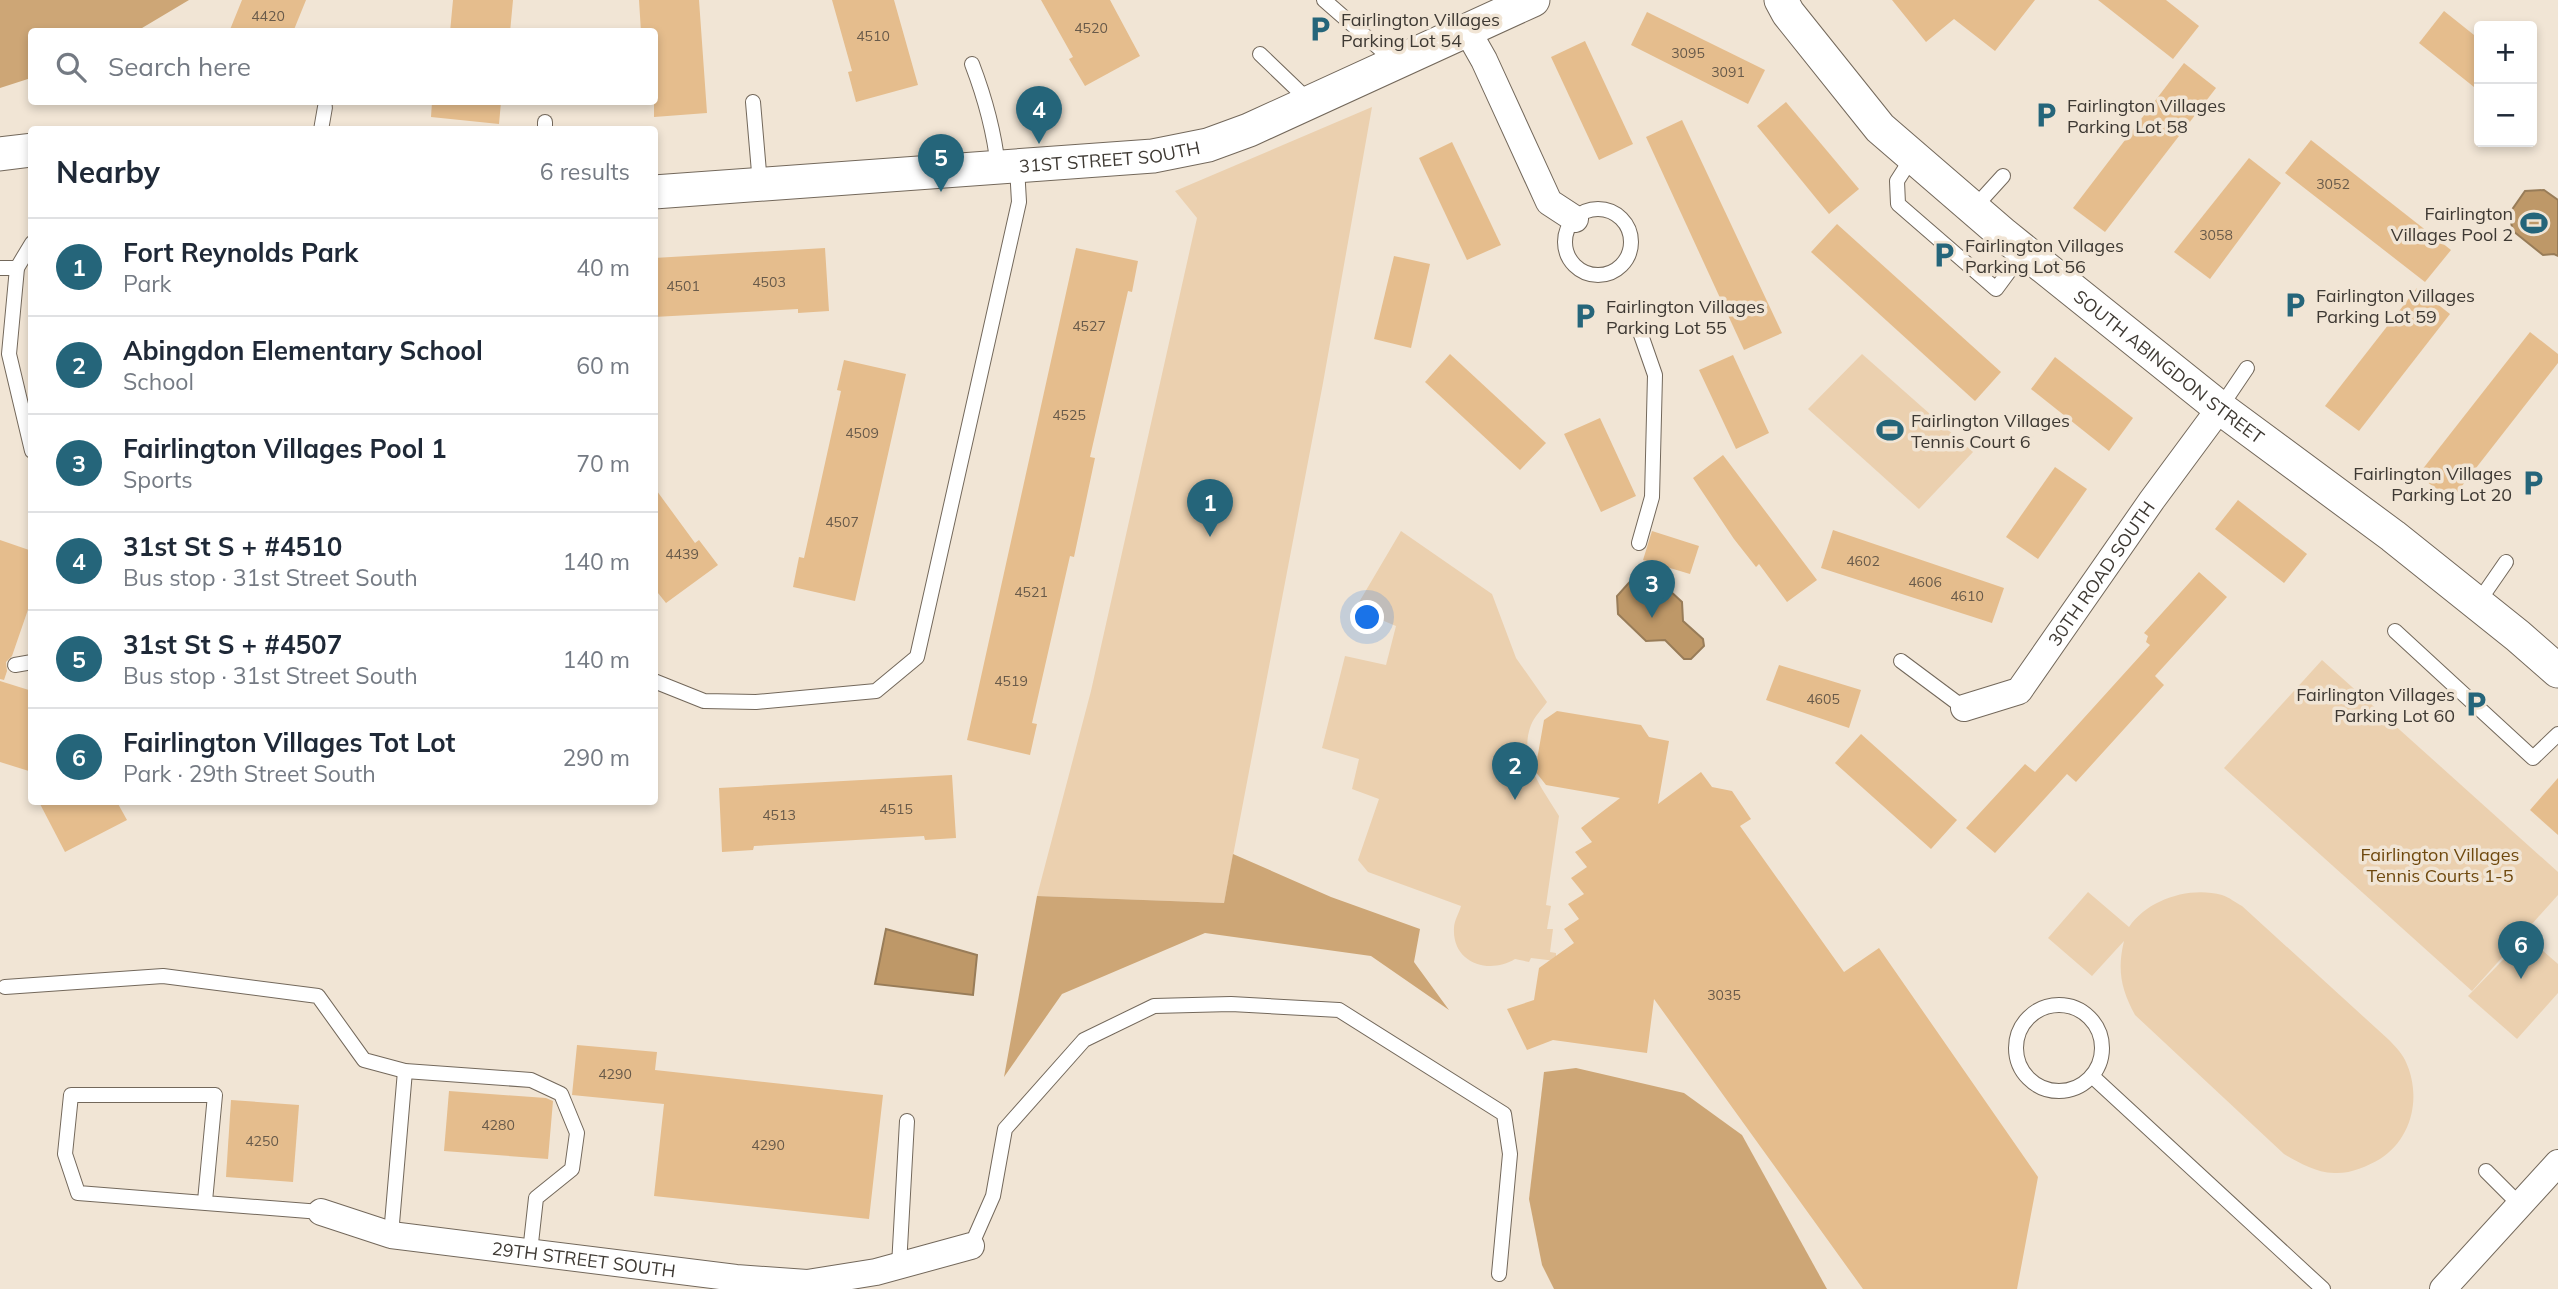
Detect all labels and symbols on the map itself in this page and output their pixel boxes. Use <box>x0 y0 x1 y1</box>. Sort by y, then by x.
house number: 4420 <box>251 7 285 25</box>
place label: Fairlington Villages Parking Lot 54 <box>1341 8 1500 52</box>
parking icon: Fairlington Villages Parking Lot 54 <box>1305 14 1335 44</box>
house number: 4520 <box>1074 19 1108 37</box>
house number: 4510 <box>856 27 890 45</box>
house number: 3095 <box>1671 44 1705 62</box>
house number: 3091 <box>1711 63 1745 81</box>
pin: 4 <box>1016 86 1062 144</box>
place label: Fairlington Villages Parking Lot 58 <box>2067 94 2226 138</box>
parking icon: Fairlington Villages Parking Lot 58 <box>2031 100 2061 130</box>
pin: 5 <box>918 134 964 192</box>
street label: 31ST STREET SOUTH <box>1018 135 1202 177</box>
house number: 3052 <box>2316 175 2350 193</box>
place label: Fairlington Villages Pool 2 <box>2391 202 2513 246</box>
sports icon: Fairlington Villages Pool 2 <box>2519 208 2549 238</box>
house number: 3058 <box>2199 226 2233 244</box>
place label: Fairlington Villages Parking Lot 56 <box>1965 234 2124 278</box>
parking icon: Fairlington Villages Parking Lot 56 <box>1929 240 1959 270</box>
house number: 4503 <box>752 273 786 291</box>
house number: 4501 <box>666 277 700 295</box>
street label: SOUTH ABINGDON STREET <box>2070 284 2269 449</box>
place label: Fairlington Villages Parking Lot 59 <box>2316 284 2475 328</box>
parking icon: Fairlington Villages Parking Lot 59 <box>2280 290 2310 320</box>
place label: Fairlington Villages Parking Lot 55 <box>1606 295 1765 339</box>
parking icon: Fairlington Villages Parking Lot 55 <box>1570 301 1600 331</box>
house number: 4527 <box>1072 317 1106 335</box>
house number: 4525 <box>1052 406 1086 424</box>
place label: Fairlington Villages Tennis Court 6 <box>1911 409 2070 453</box>
sports icon: Fairlington Villages Tennis Court 6 <box>1875 415 1905 445</box>
house number: 4509 <box>845 424 879 442</box>
place label: Fairlington Villages Parking Lot 20 <box>2353 462 2512 506</box>
parking icon: Fairlington Villages Parking Lot 20 <box>2518 468 2548 498</box>
pin: 1 <box>1187 479 1233 537</box>
street label: 30TH ROAD SOUTH <box>2043 496 2159 650</box>
house number: 4507 <box>825 513 859 531</box>
house number: 4439 <box>665 545 699 563</box>
house number: 4602 <box>1846 552 1880 570</box>
pin: 3 <box>1629 560 1675 618</box>
house number: 4606 <box>1908 573 1942 591</box>
house number: 4521 <box>1014 583 1048 601</box>
house number: 4610 <box>1950 587 1984 605</box>
your location <box>1350 600 1384 634</box>
house number: 4519 <box>994 672 1028 690</box>
place label: Fairlington Villages Parking Lot 60 <box>2296 683 2455 727</box>
parking icon: Fairlington Villages Parking Lot 60 <box>2461 689 2491 719</box>
house number: 4605 <box>1806 690 1840 708</box>
pin: 2 <box>1492 742 1538 800</box>
house number: 4515 <box>879 800 913 818</box>
house number: 4513 <box>762 806 796 824</box>
park label: Fairlington Villages Tennis Courts 1-5 <box>2361 843 2520 887</box>
pin: 6 <box>2498 921 2544 979</box>
house number: 3035 <box>1707 986 1741 1004</box>
house number: 4290 <box>598 1065 632 1083</box>
house number: 4280 <box>481 1116 515 1134</box>
house number: 4250 <box>245 1132 279 1150</box>
house number: 4290 <box>751 1136 785 1154</box>
street label: 29TH STREET SOUTH <box>491 1236 677 1282</box>

